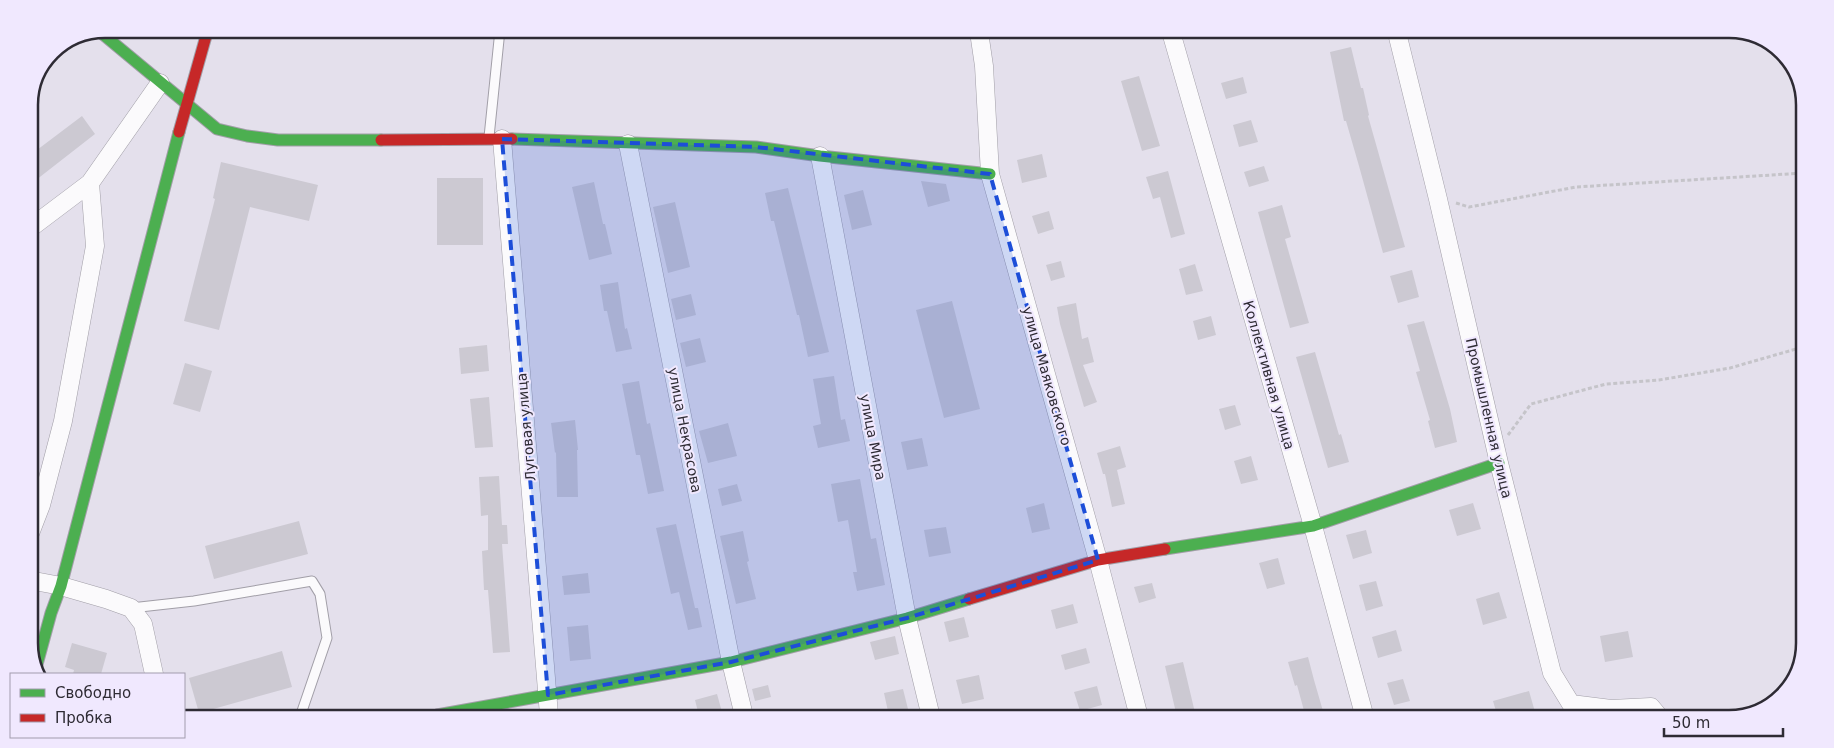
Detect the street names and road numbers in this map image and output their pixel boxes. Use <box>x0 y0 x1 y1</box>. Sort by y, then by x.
street label: Коллективная улица <box>1240 299 1298 451</box>
street label: улица Маяковского <box>1019 305 1075 447</box>
street label: Промышленная улица <box>1463 336 1515 500</box>
street label: улица Некрасова <box>665 366 705 494</box>
street label: Луговая улица <box>513 372 539 482</box>
street label: улица Мира <box>857 393 889 481</box>

